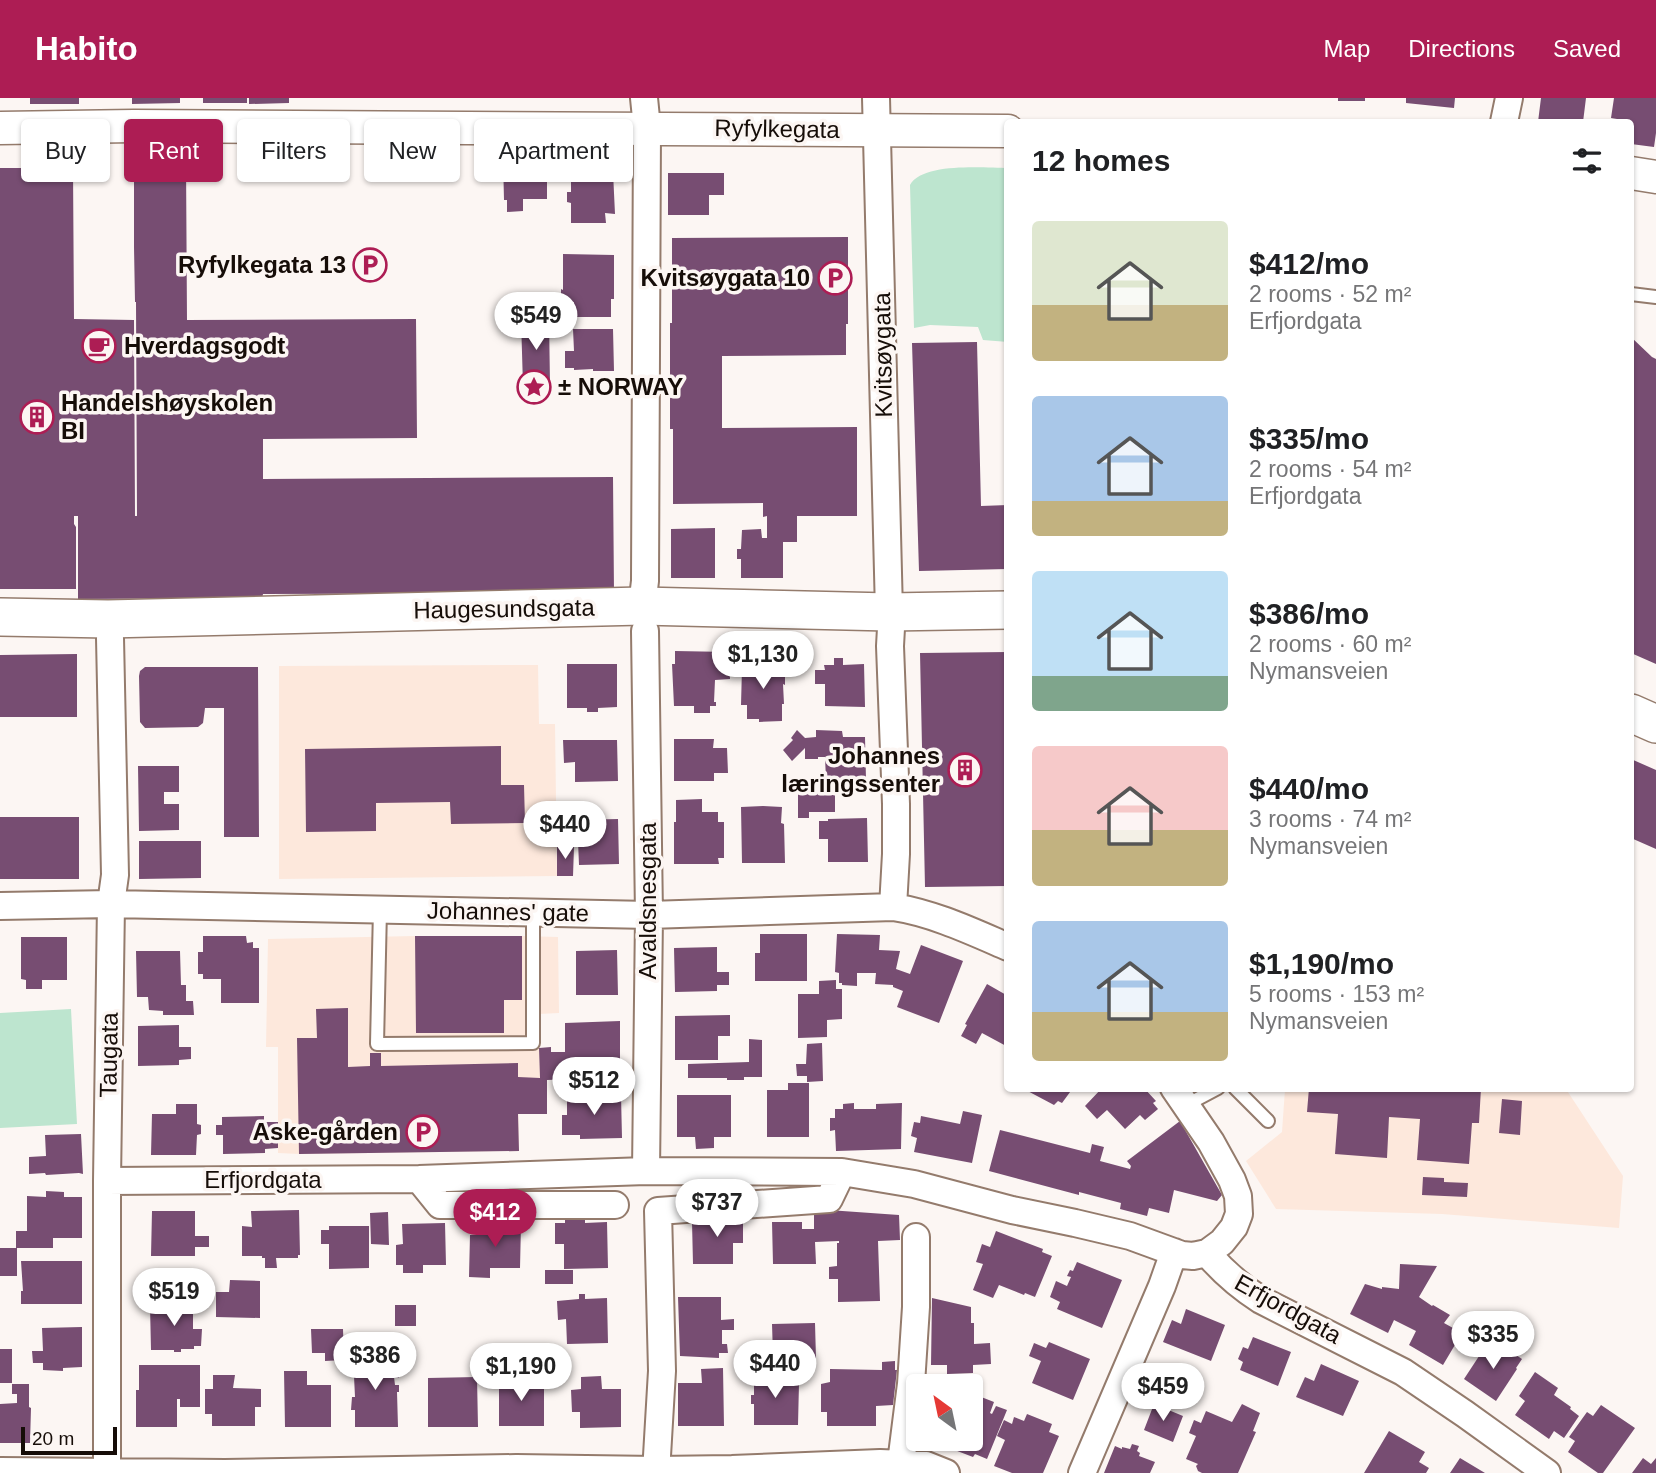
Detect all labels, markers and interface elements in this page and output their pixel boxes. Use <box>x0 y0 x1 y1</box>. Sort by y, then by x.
text: Habito <box>35 30 138 67</box>
text: Map <box>1324 35 1370 62</box>
text: Directions <box>1408 35 1515 62</box>
text: Saved <box>1553 35 1621 62</box>
street label: Ryfylkegata <box>714 114 841 143</box>
chip: Buy <box>21 119 110 182</box>
chip: Rent <box>124 119 223 182</box>
chip: Filters <box>237 119 350 182</box>
chip: New <box>364 119 460 182</box>
chip: Apartment <box>474 119 633 182</box>
icon: filters <box>1568 142 1606 180</box>
text: 12 homes <box>1032 144 1170 177</box>
parking icon: Ryfylkegata 13 <box>351 246 389 284</box>
text: $412/mo <box>1249 247 1369 280</box>
icon: home <box>1088 249 1172 333</box>
place label: Ryfylkegata 13 <box>178 251 346 278</box>
parking icon: Kvitsøygata 10 <box>816 259 854 297</box>
place label: Kvitsøygata 10 <box>641 264 810 291</box>
text: 2 rooms · 52 m² <box>1249 281 1411 307</box>
street label: Kvitsøygata <box>868 291 897 418</box>
pin: $549 <box>495 292 577 352</box>
text: $549 <box>510 302 562 328</box>
text: Erfjordgata <box>1249 308 1362 334</box>
cafe icon: Hverdagsgodt <box>80 327 118 365</box>
place label: Hverdagsgodt <box>124 332 285 359</box>
place icon: ± NORWAY <box>515 368 553 406</box>
place label: ± NORWAY <box>558 373 683 400</box>
place label: Handelshøyskolen BI <box>61 389 273 444</box>
building icon: Handelshøyskolen BI <box>18 398 56 436</box>
text: $335/mo <box>1249 422 1369 455</box>
icon: home <box>1088 424 1172 508</box>
text: 2 rooms · 54 m² <box>1249 456 1411 482</box>
text: Erfjordgata <box>1249 483 1362 509</box>
street label: Haugesundsgata <box>413 593 596 624</box>
text: $386/mo <box>1249 597 1369 630</box>
icon: home <box>1088 599 1172 683</box>
text: 2 rooms · 60 m² <box>1249 631 1411 657</box>
pin: $1,130 <box>706 632 820 691</box>
text: $1,130 <box>728 641 798 667</box>
text: Nymansveien <box>1249 658 1388 684</box>
place label: Johannes læringssenter <box>781 742 940 797</box>
building icon: Johannes læringssenter <box>946 751 984 789</box>
text: $440/mo <box>1249 772 1369 805</box>
icon: home <box>1088 774 1172 858</box>
pin: $440 <box>524 802 606 861</box>
text: 3 rooms · 74 m² <box>1249 806 1411 832</box>
text: $440 <box>539 811 591 837</box>
street label: Avaldsnesgata <box>634 822 661 980</box>
text: Nymansveien <box>1249 833 1388 859</box>
street label: Johannes' gate <box>427 897 589 926</box>
text: $1,190/mo <box>1249 947 1394 980</box>
icon: home <box>1088 949 1172 1033</box>
text: 5 rooms · 153 m² <box>1249 981 1424 1007</box>
text: Nymansveien <box>1249 1008 1388 1034</box>
street label: Taugata <box>94 1011 123 1098</box>
pin: $512 <box>553 1058 635 1117</box>
text: $512 <box>568 1067 620 1093</box>
parking icon: Aske-gården <box>404 1113 442 1151</box>
place label: Aske-gården <box>253 1118 398 1145</box>
street label: Erfjordgata <box>204 1166 322 1193</box>
pin: $737 <box>676 1180 758 1239</box>
text: $737 <box>691 1189 743 1215</box>
pin: $412 <box>454 1190 536 1249</box>
text: $412 <box>469 1199 521 1225</box>
pin: $519 <box>133 1268 215 1328</box>
street label: Erfjordgata <box>1230 1268 1347 1349</box>
text: $519 <box>148 1278 200 1304</box>
pin: $335 <box>1452 1312 1534 1371</box>
text: $335 <box>1467 1321 1519 1347</box>
pin: $386 <box>334 1332 416 1392</box>
pin: $440 <box>734 1340 816 1400</box>
text: $386 <box>349 1342 401 1368</box>
pin: $1,190 <box>464 1344 578 1403</box>
text: $440 <box>749 1350 801 1376</box>
text: $1,190 <box>486 1353 556 1379</box>
pin: $459 <box>1122 1364 1204 1423</box>
text: $459 <box>1137 1373 1189 1399</box>
north arrow <box>906 1374 984 1451</box>
map controls <box>906 1374 983 1451</box>
scale bar <box>21 1424 117 1456</box>
text: 20 m <box>32 1428 74 1449</box>

